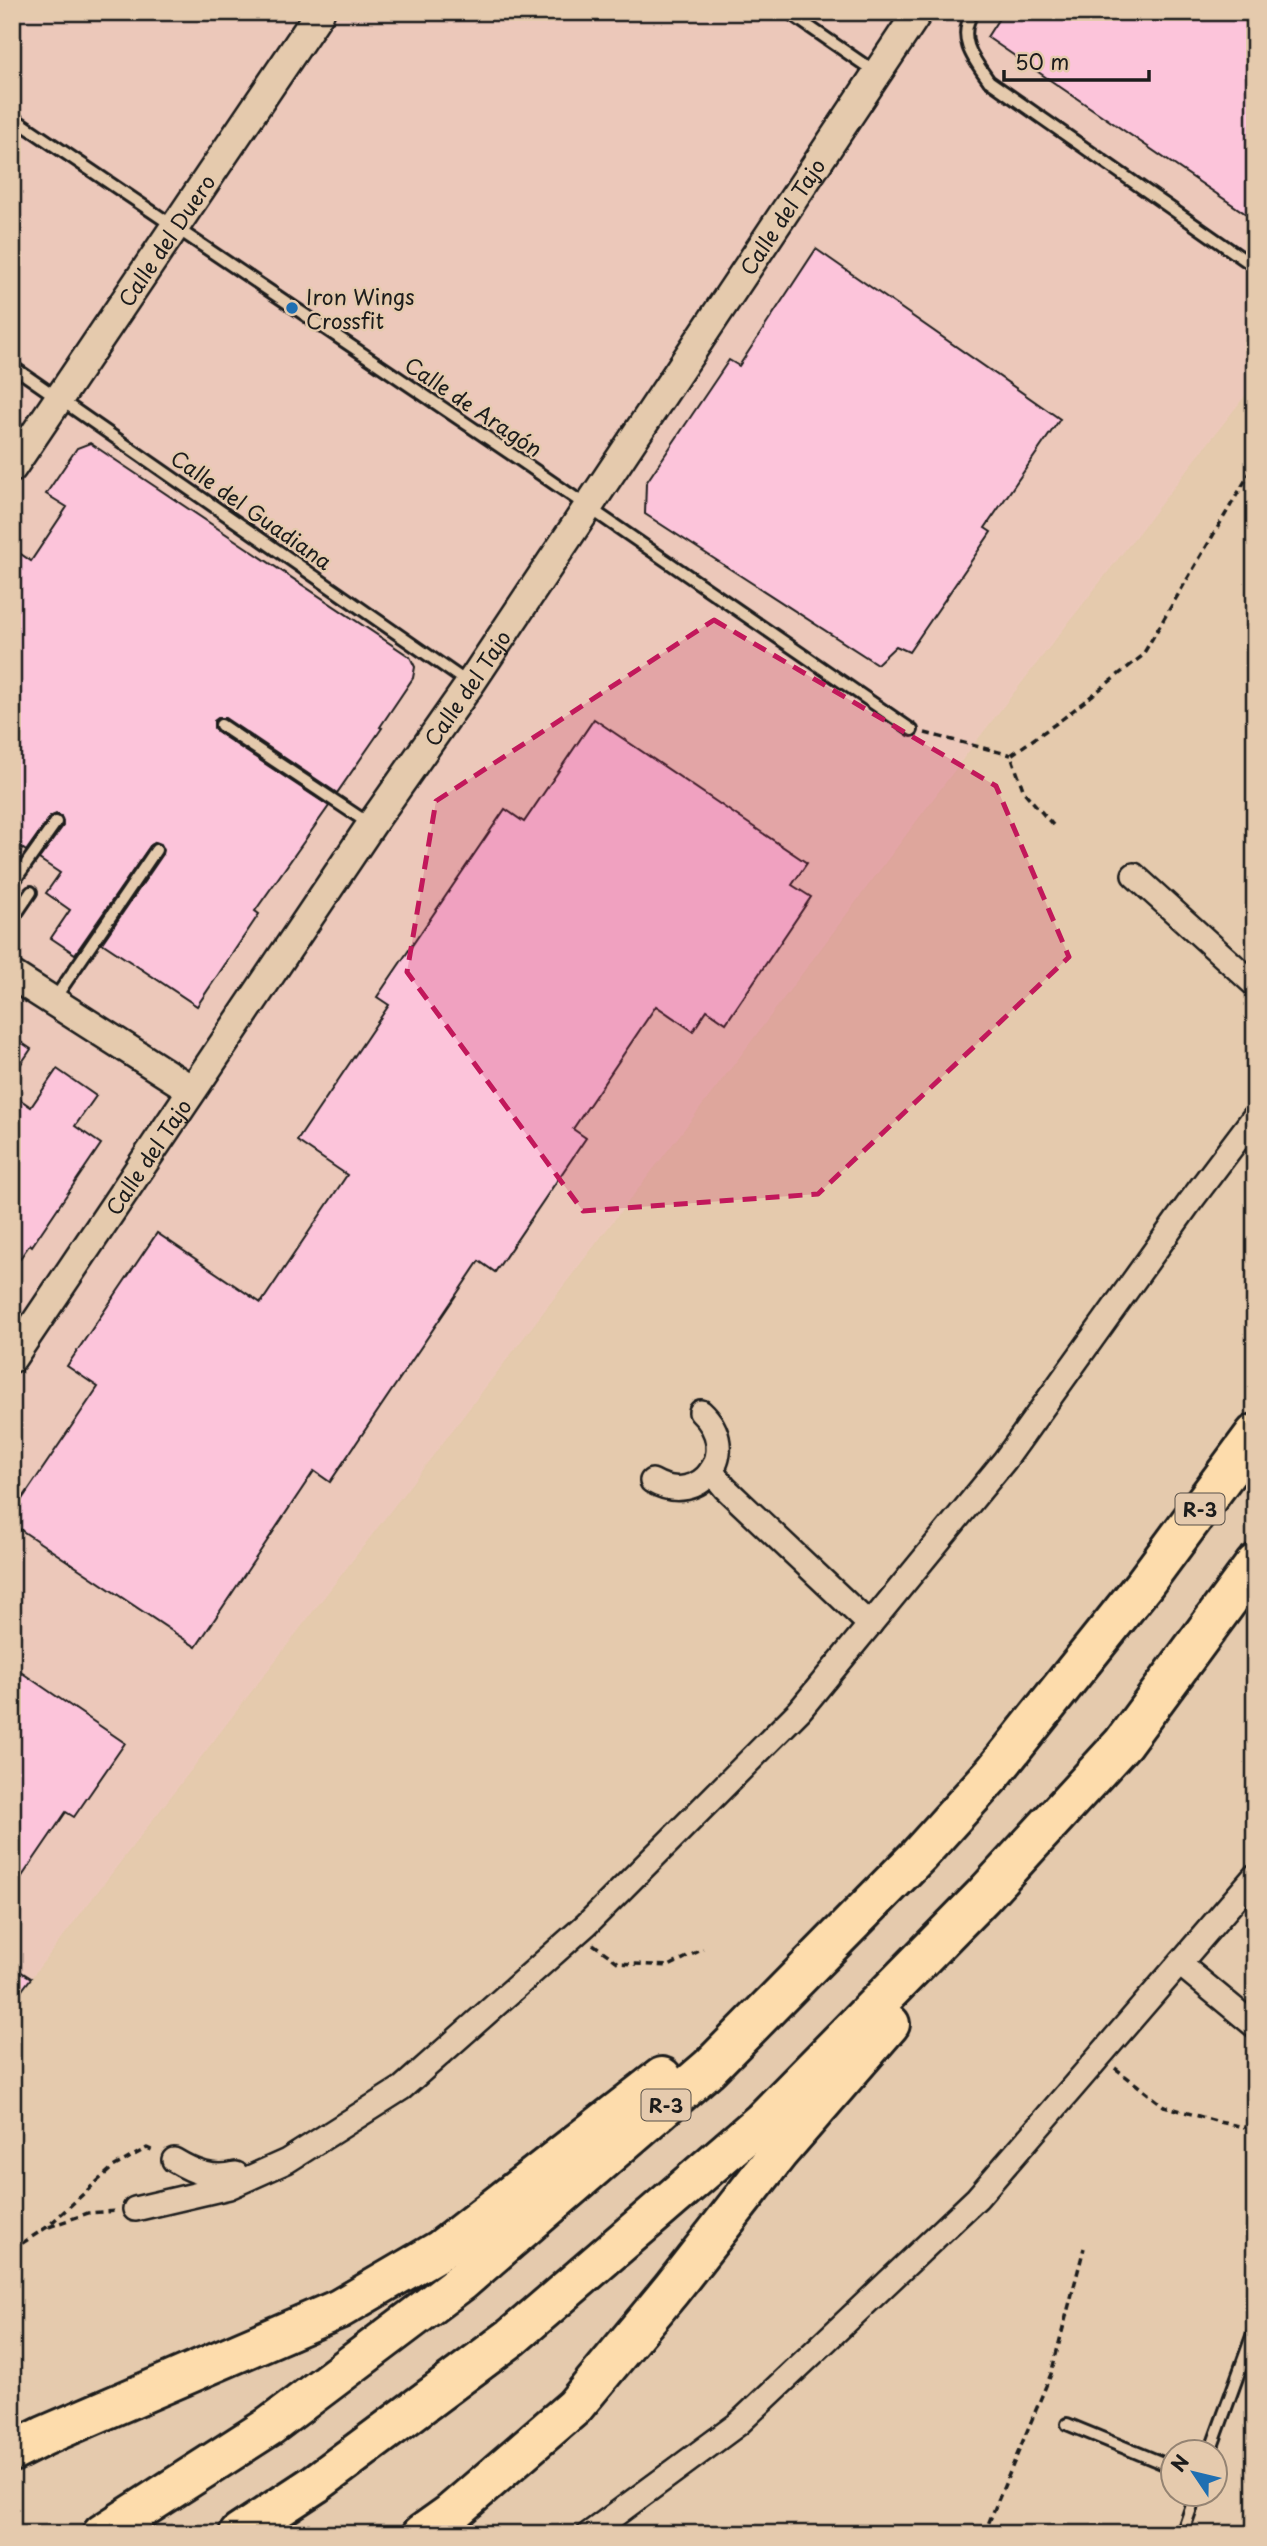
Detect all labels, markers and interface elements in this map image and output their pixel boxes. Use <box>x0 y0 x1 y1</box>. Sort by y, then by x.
scale bar <box>1004 38 1150 82</box>
text: 50 m <box>1015 45 1069 77</box>
street label: Calle del Tajo <box>731 151 832 281</box>
street label: Calle del Duero <box>110 167 222 313</box>
place label: Iron Wings Crossfit <box>306 280 415 336</box>
marker: Iron Wings Crossfit <box>284 300 300 316</box>
street label: Calle de Aragón <box>399 348 549 464</box>
street label: Calle del Guadiana <box>165 441 340 577</box>
street label: Calle del Tajo <box>415 623 518 752</box>
street label: Calle del Tajo <box>97 1092 199 1221</box>
road number: R-3 <box>1176 1494 1224 1525</box>
road number: R-3 <box>642 2090 690 2120</box>
north arrow <box>1158 2438 1228 2508</box>
text: N <box>1163 2448 1195 2477</box>

